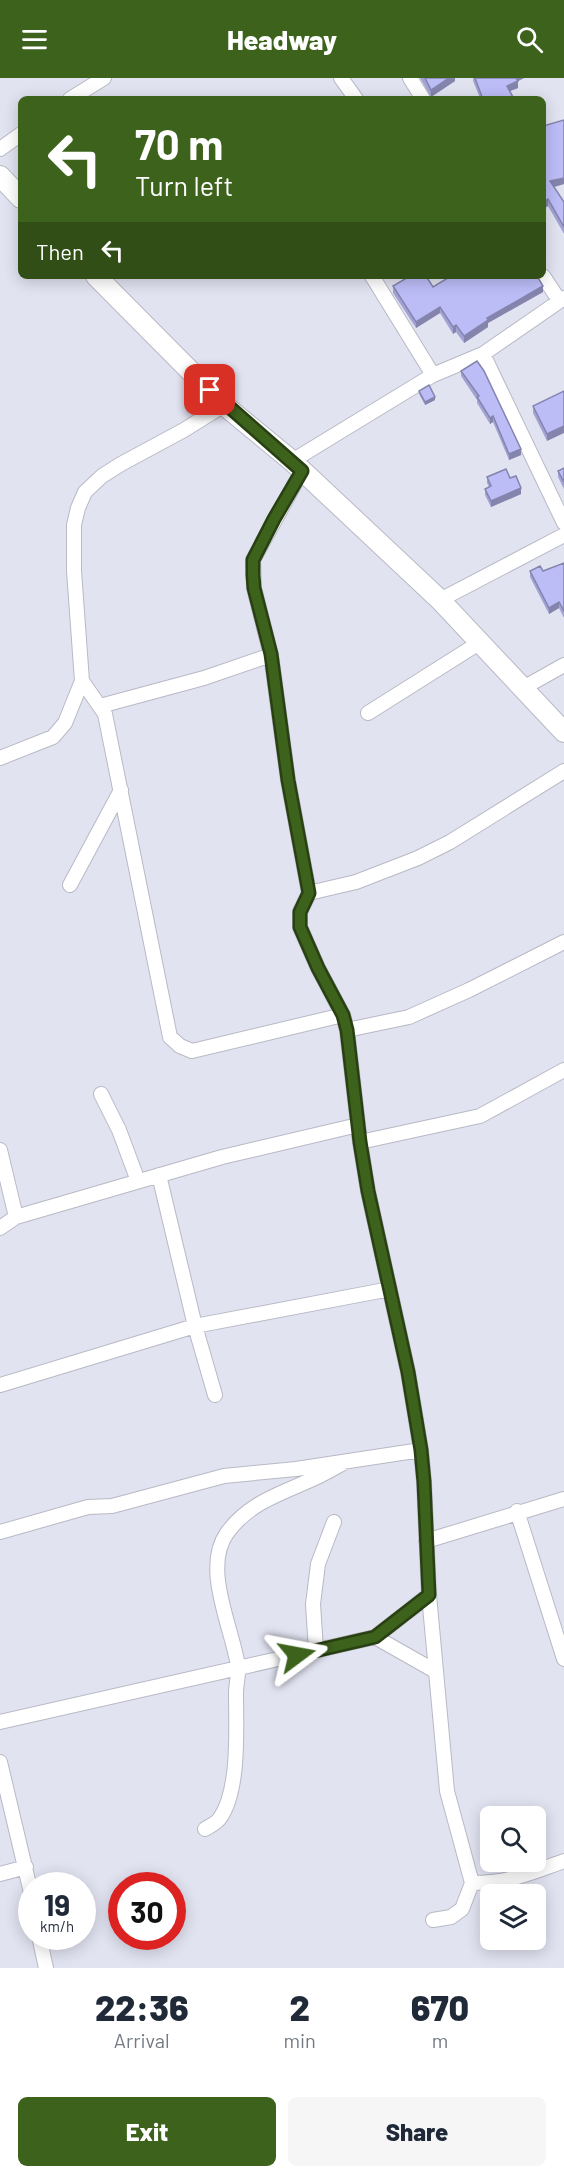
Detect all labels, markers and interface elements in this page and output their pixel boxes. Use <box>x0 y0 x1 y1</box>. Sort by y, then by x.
icon: menu <box>18 23 51 56</box>
text: Headway <box>227 23 337 55</box>
icon: search <box>513 23 546 56</box>
text: 70 m <box>135 118 223 168</box>
icon: left <box>36 120 114 198</box>
text: Turn left <box>135 169 233 201</box>
icon: left <box>96 234 129 267</box>
text: Then <box>36 238 84 264</box>
pin <box>184 364 235 415</box>
icon: arrive <box>193 373 226 406</box>
position arrow <box>265 1623 329 1687</box>
map controls <box>480 1806 546 1950</box>
button: search <box>480 1806 546 1872</box>
speed limit sign: 30 <box>108 1872 186 1950</box>
button: layers <box>480 1884 546 1950</box>
text: 19 <box>44 1886 70 1922</box>
text: km/h <box>40 1917 74 1935</box>
text: 22:36 <box>95 1985 189 2028</box>
text: 2 <box>289 1985 310 2028</box>
text: 670 <box>411 1985 469 2028</box>
text: Arrival <box>114 2028 170 2052</box>
text: min <box>283 2028 316 2052</box>
text: m <box>432 2028 448 2052</box>
button: Exit <box>18 2097 276 2166</box>
button: Share <box>288 2097 546 2166</box>

